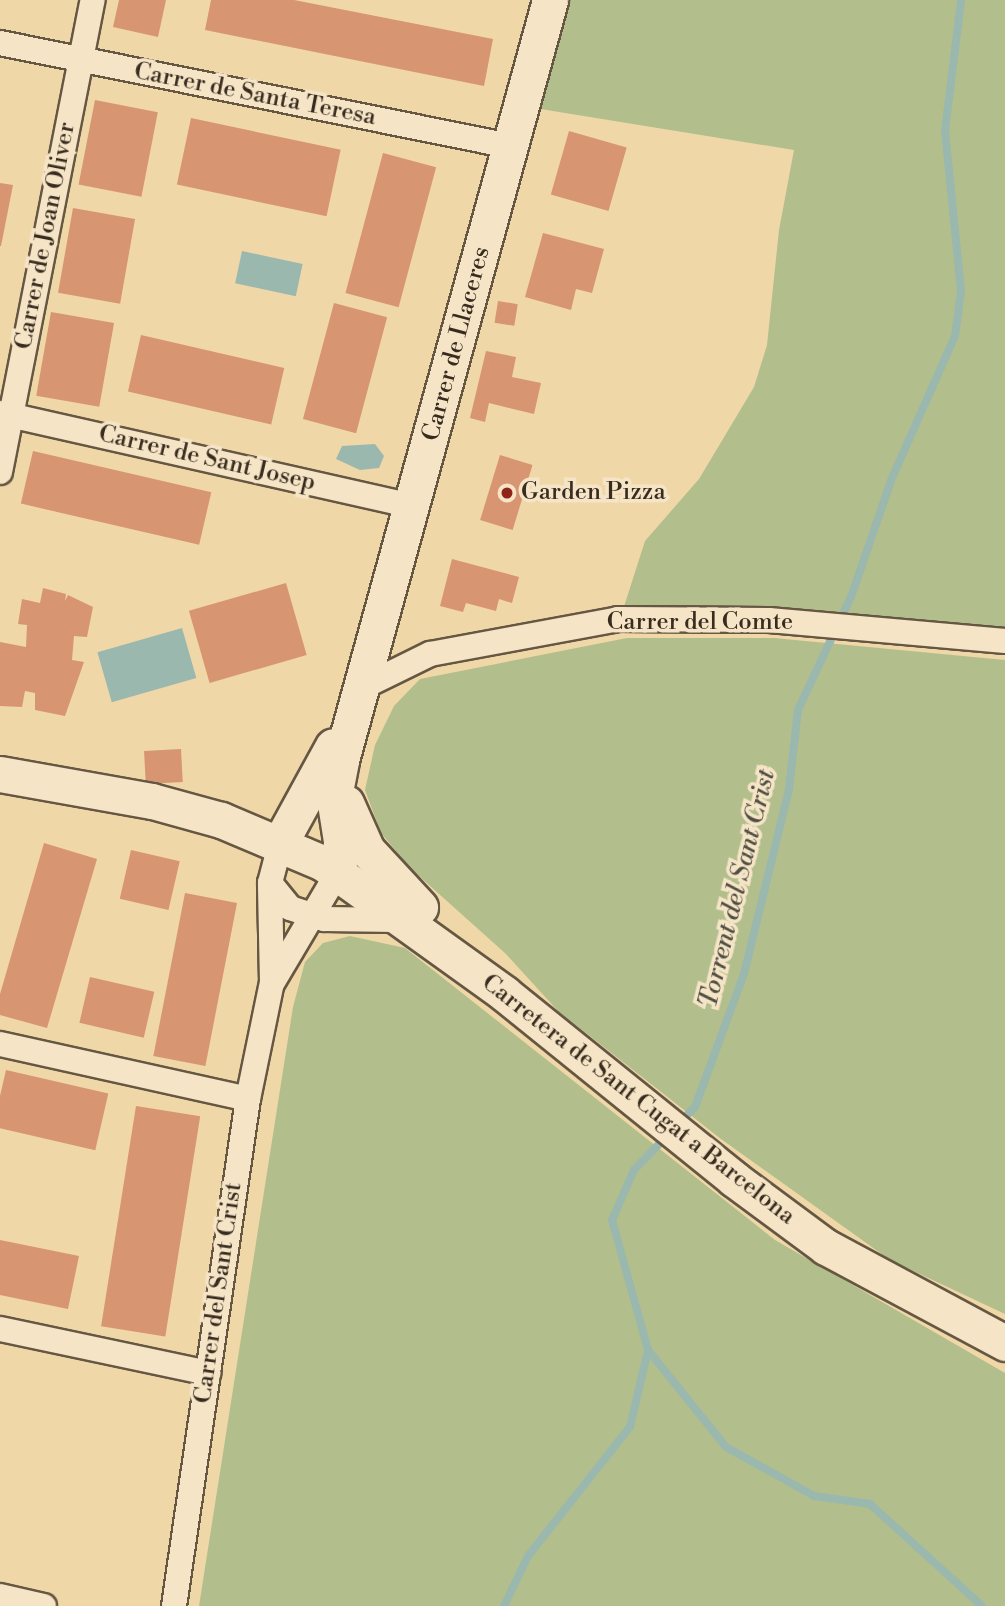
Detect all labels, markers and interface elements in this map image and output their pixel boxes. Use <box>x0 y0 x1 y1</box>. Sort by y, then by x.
street label: Carrer de Santa Teresa <box>132 57 378 133</box>
street label: Carrer de Joan Oliver <box>10 120 82 352</box>
street label: Carrer de Llaceres <box>417 244 497 444</box>
street label: Carrer de Sant Josep <box>96 420 318 498</box>
place label: Garden Pizza <box>521 479 666 507</box>
marker: Garden Pizza <box>499 485 515 501</box>
street label: Carrer del Comte <box>607 609 793 637</box>
water label: Torrent del Sant Crist <box>693 766 783 1012</box>
street label: Carretera de Sant Cugat a Barcelona <box>476 969 800 1231</box>
street label: Carrer del Sant Crist <box>189 1181 249 1405</box>

